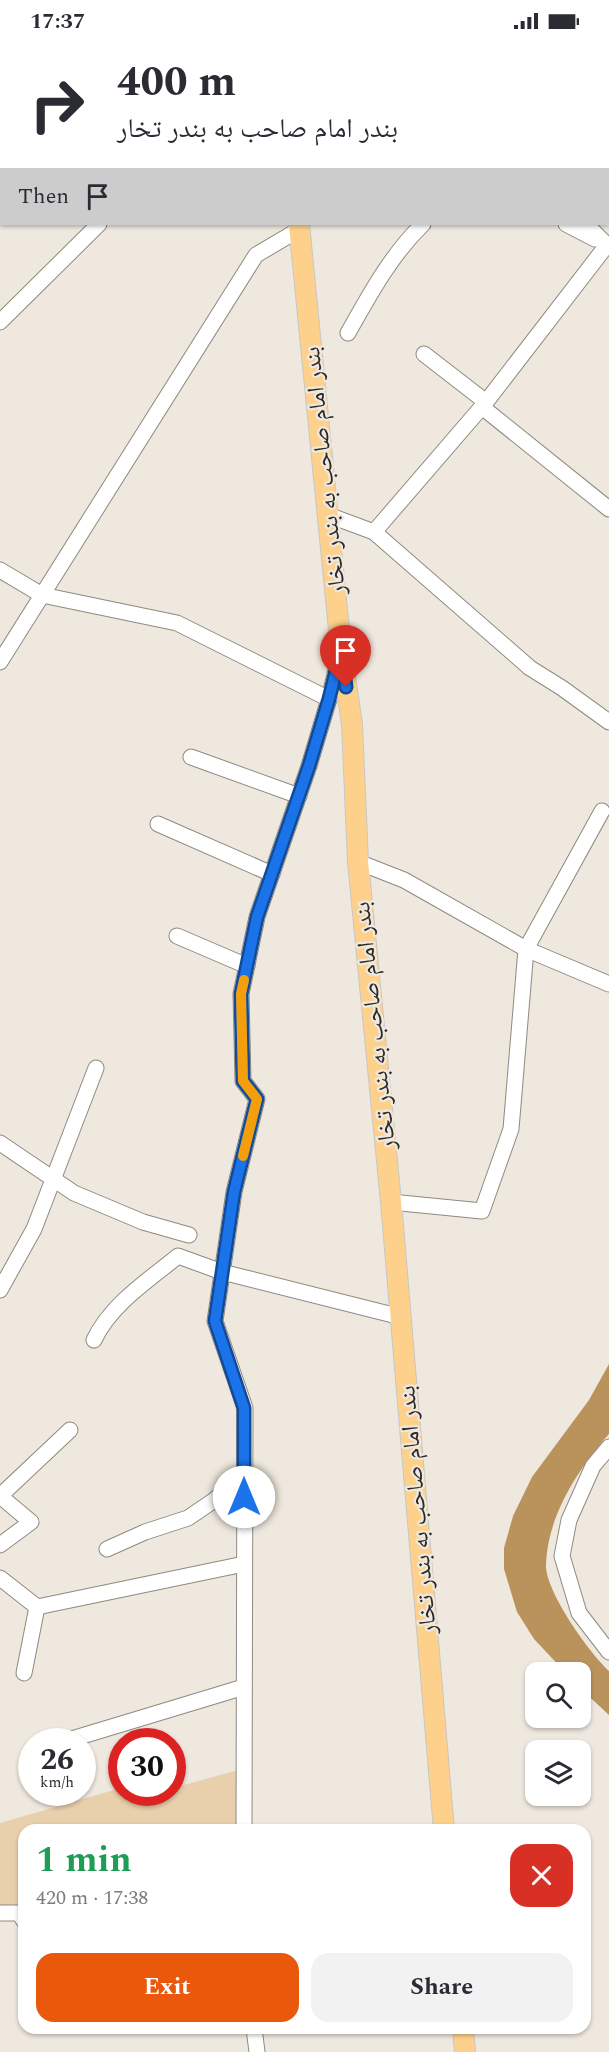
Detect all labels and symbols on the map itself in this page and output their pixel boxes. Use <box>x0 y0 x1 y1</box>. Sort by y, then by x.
street label: بندر امام صاحب به بندر تخار <box>294 345 356 598</box>
pin <box>320 625 371 687</box>
street label: بندر امام صاحب به بندر تخار <box>344 900 406 1153</box>
street label: بندر امام صاحب به بندر تخار <box>389 1384 447 1637</box>
position arrow <box>212 1465 276 1529</box>
speed limit sign: 30 <box>108 1728 186 1806</box>

